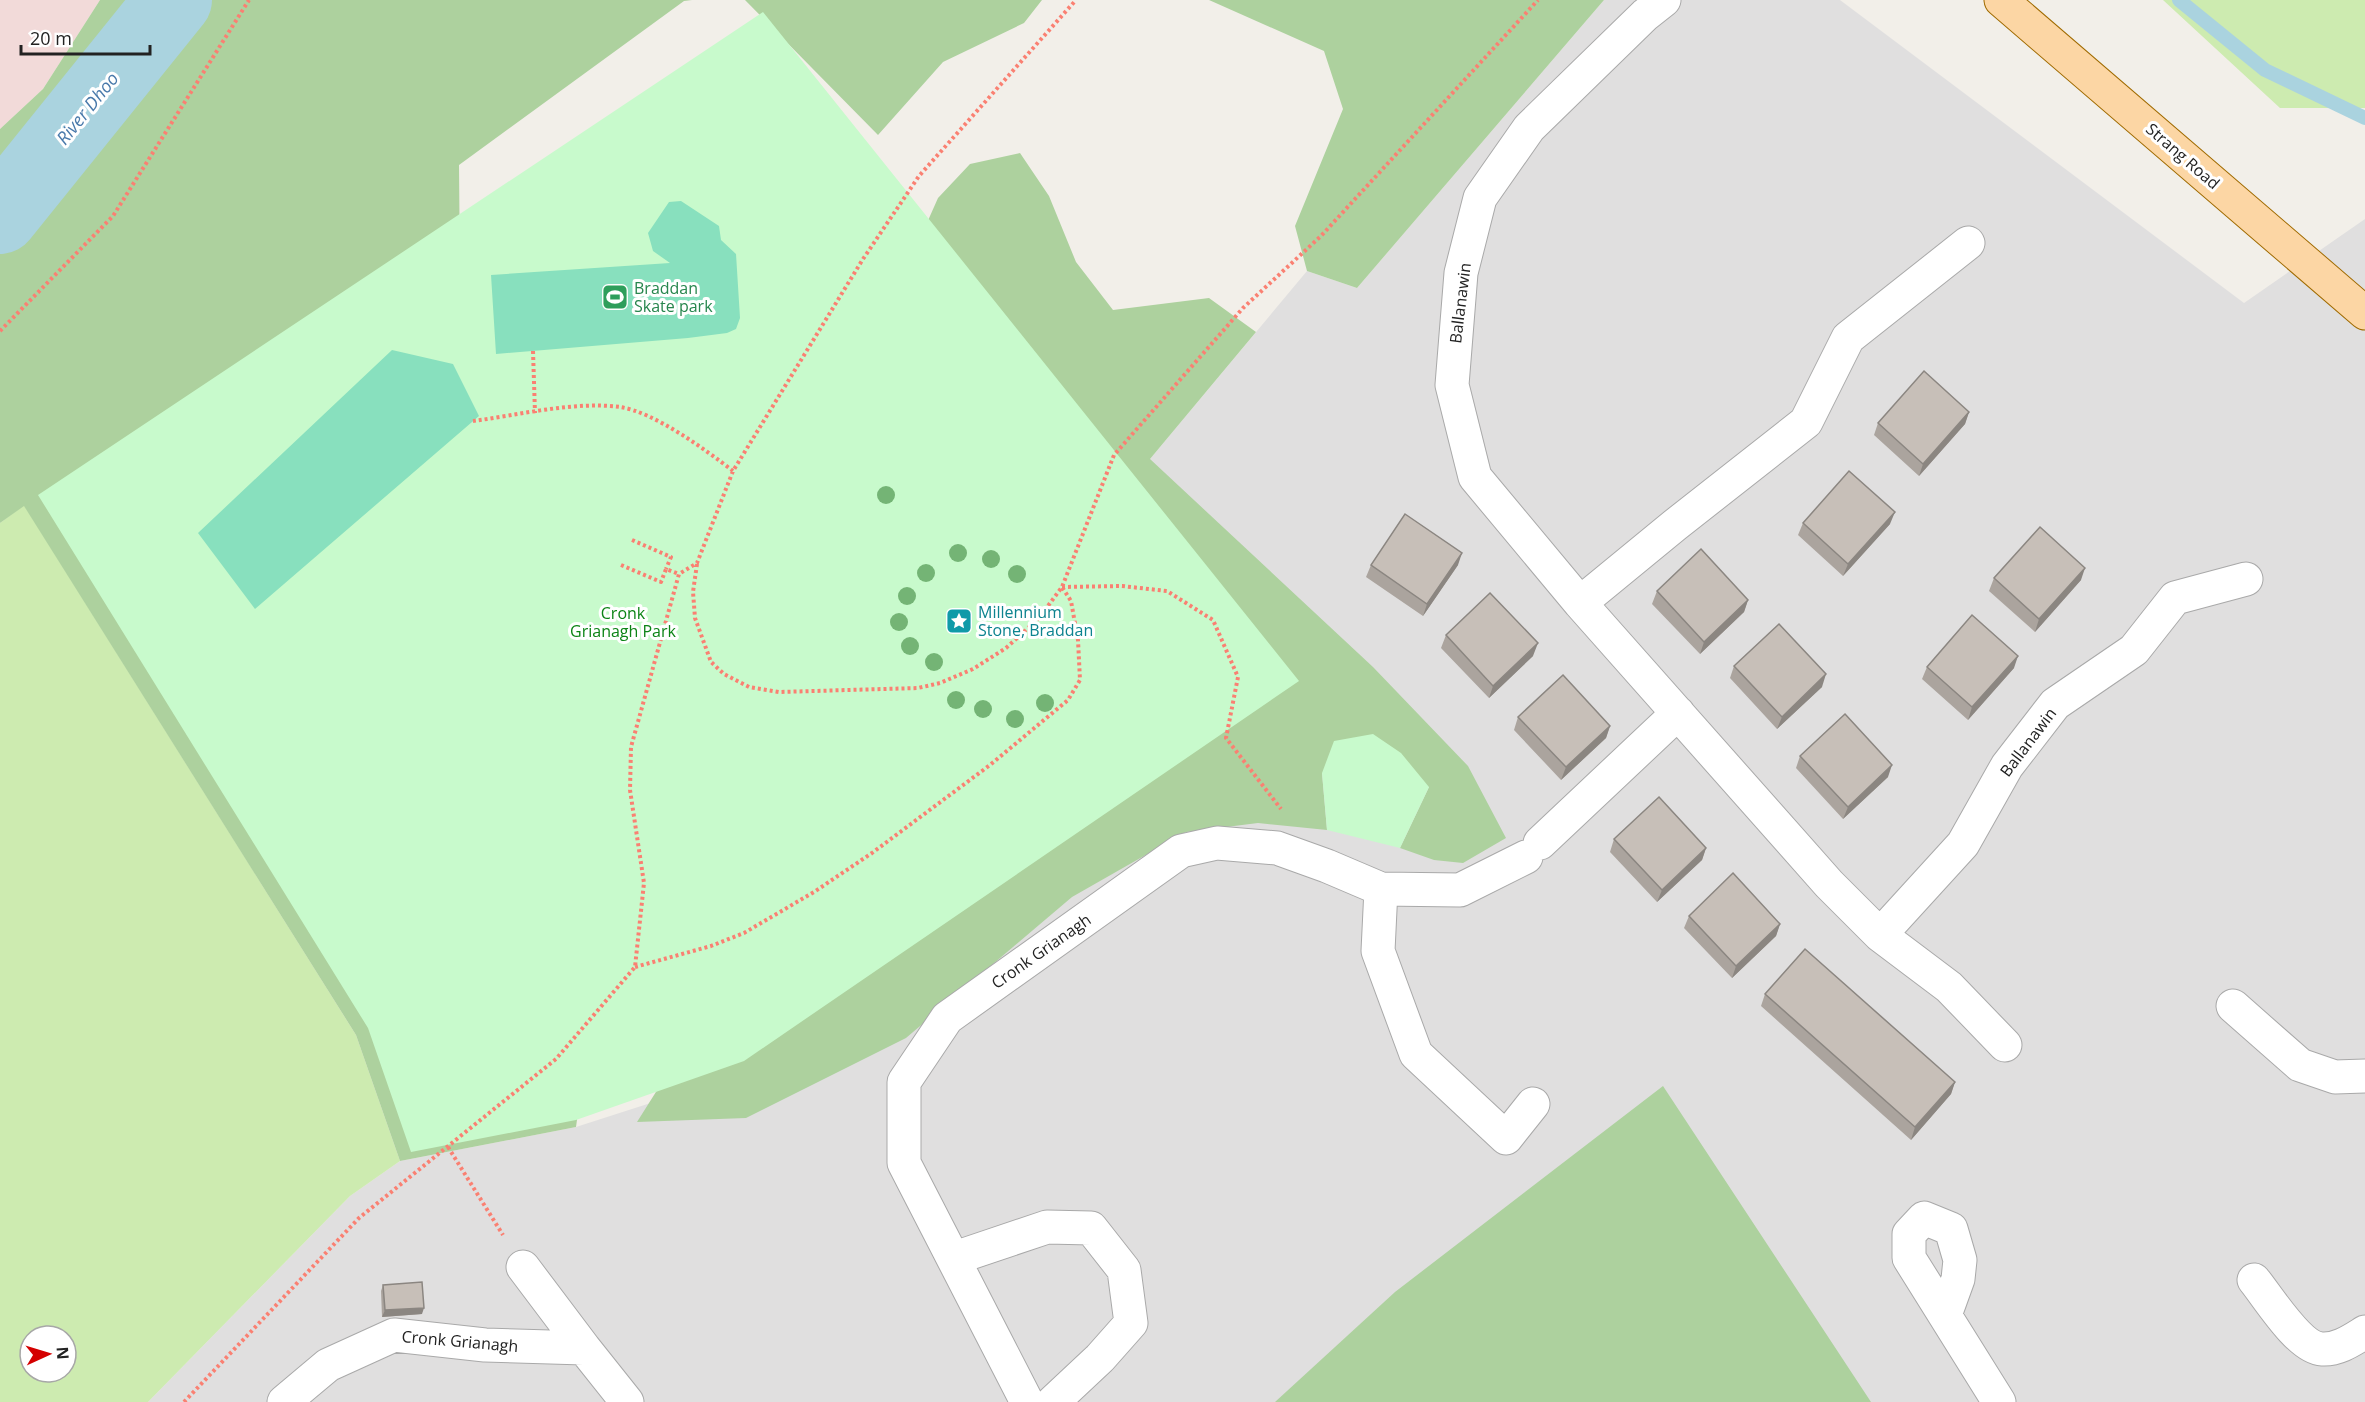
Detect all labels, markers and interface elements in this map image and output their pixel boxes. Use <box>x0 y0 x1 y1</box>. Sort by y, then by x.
scale bar <box>21 18 150 56</box>
text: 20 m <box>30 26 72 50</box>
water label: River Dhoo <box>50 67 124 149</box>
street label: Strang Road <box>2142 118 2224 194</box>
street label: Ballanawin <box>1444 261 1476 345</box>
place label: Braddan Skate park <box>634 277 713 317</box>
sports icon: Braddan Skate park <box>600 282 630 312</box>
place label: Millennium Stone, Braddan <box>978 601 1093 641</box>
park label: Cronk Grianagh Park <box>570 602 677 642</box>
place icon: Millennium Stone, Braddan <box>944 606 974 636</box>
street label: Ballanawin <box>1995 703 2061 781</box>
street label: Cronk Grianagh <box>987 908 1095 994</box>
north arrow <box>18 1324 78 1384</box>
street label: Cronk Grianagh <box>401 1325 519 1357</box>
text: N <box>52 1346 74 1360</box>

